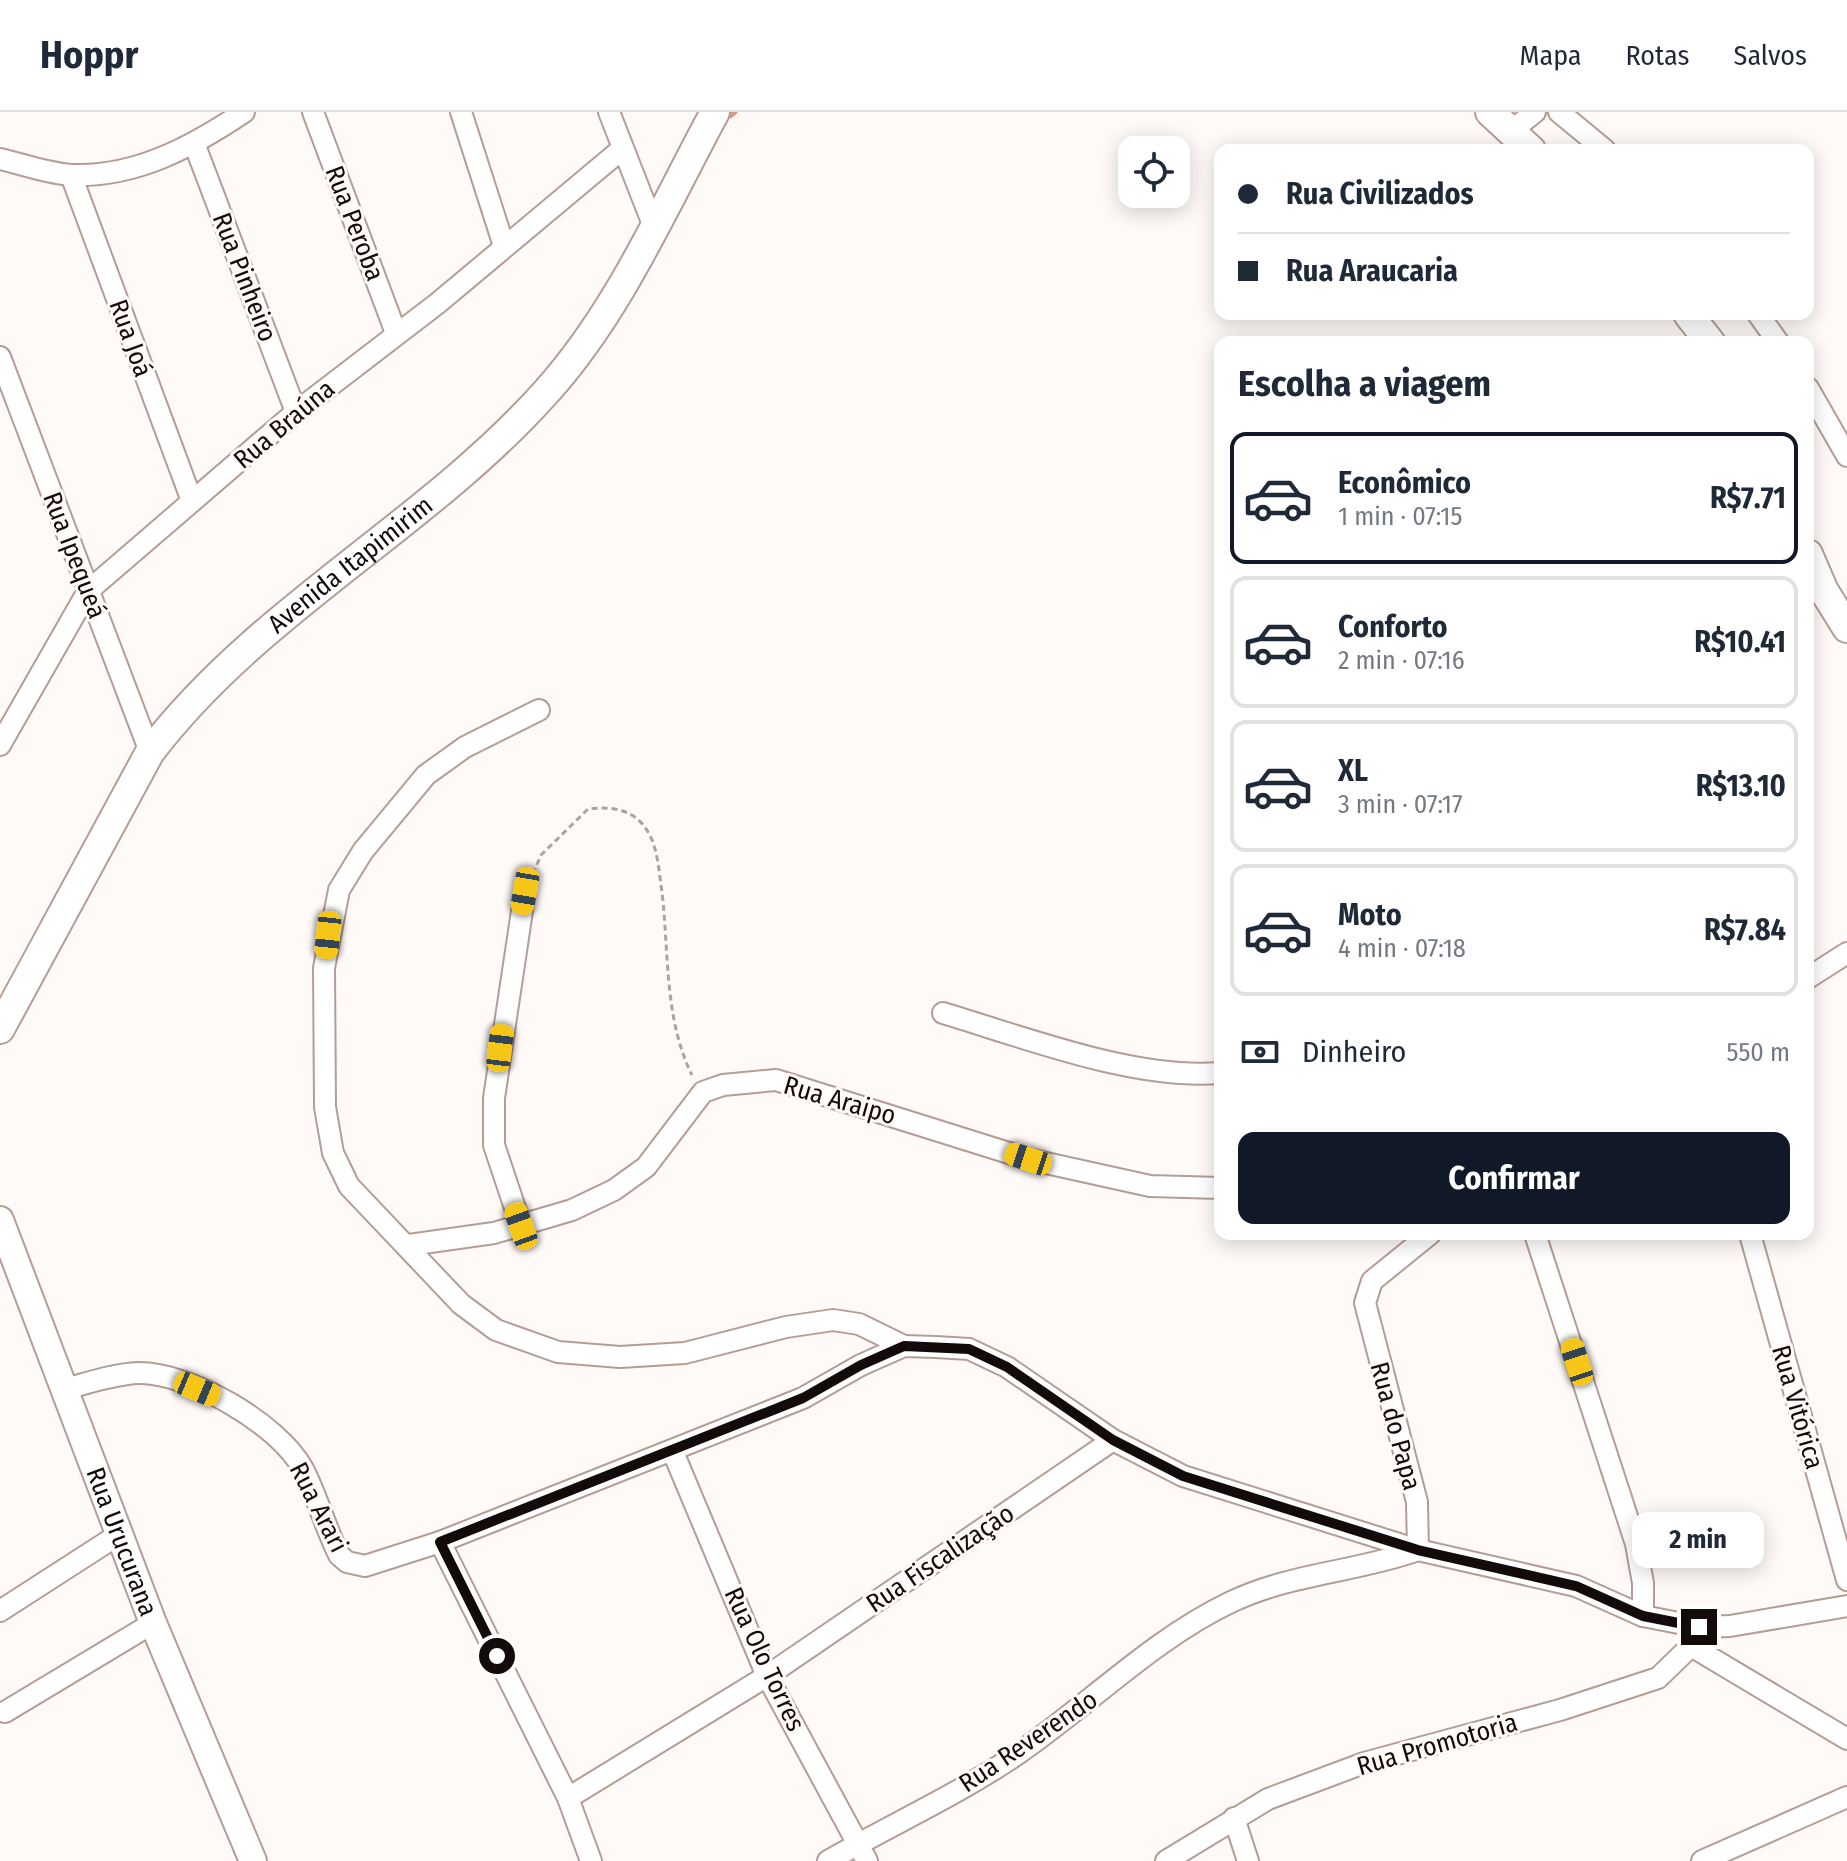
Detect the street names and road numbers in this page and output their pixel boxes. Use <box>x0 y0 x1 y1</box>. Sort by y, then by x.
street label: Rua Peroba <box>318 161 391 285</box>
street label: Rua Pinheiro <box>206 208 283 346</box>
street label: Rua Joá <box>102 295 159 381</box>
street label: Rua Braúna <box>228 373 341 475</box>
street label: Rua Ipequeá <box>36 488 113 623</box>
street label: Avenida Itapimirim <box>262 490 439 640</box>
street label: Rua Araipo <box>780 1070 900 1131</box>
street label: Rua Vitórica <box>1765 1342 1830 1473</box>
street label: Rua do Papa <box>1364 1359 1428 1494</box>
street label: Rua Arari <box>283 1457 354 1557</box>
street label: Rua Urucurana <box>79 1463 164 1621</box>
street label: Rua Fiscalização <box>860 1498 1020 1619</box>
street label: Rua Olo Torres <box>718 1582 811 1736</box>
street label: Rua Reverendo <box>953 1684 1103 1799</box>
street label: Rua Promotoria <box>1353 1707 1521 1782</box>

